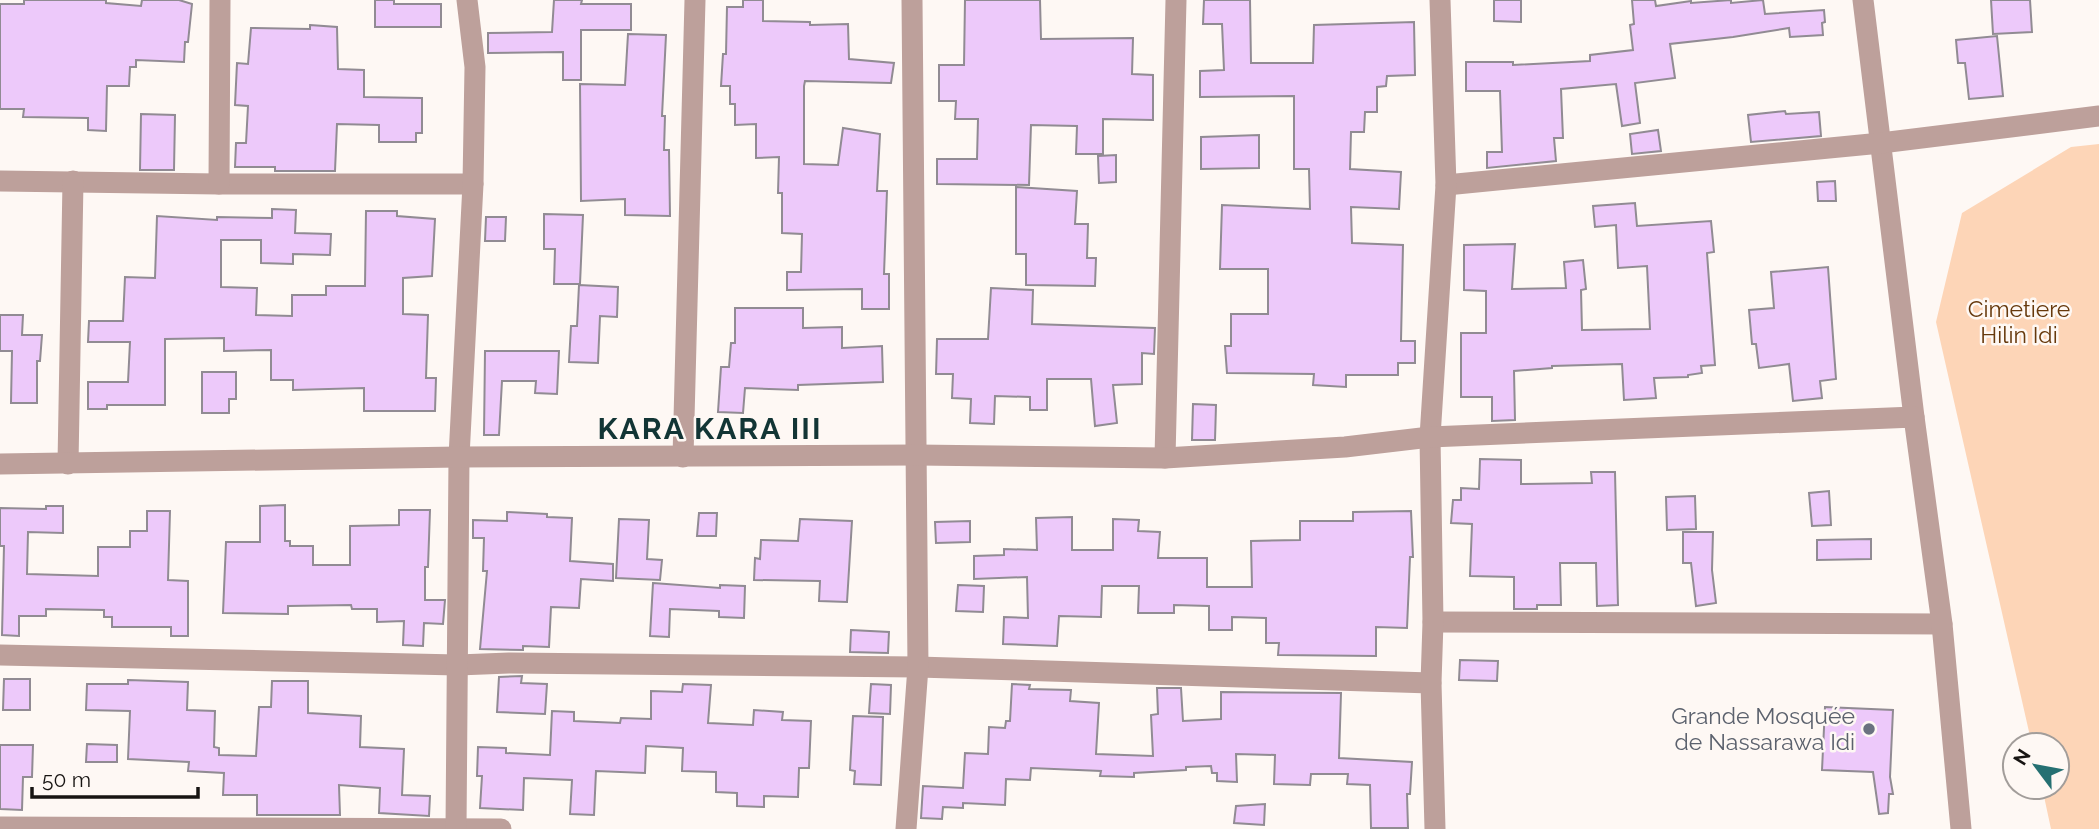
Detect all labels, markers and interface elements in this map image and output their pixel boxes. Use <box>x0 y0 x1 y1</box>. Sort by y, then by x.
park label: Cimetiere Hilin Idi <box>1968 295 2070 348</box>
district label: KARA KARA III <box>598 411 823 446</box>
place label: Grande Mosquée de Nassarawa Idi <box>1671 702 1855 755</box>
marker: Grande Mosquée de Nassarawa Idi <box>1861 721 1877 737</box>
north arrow <box>2001 731 2071 801</box>
text: N <box>2008 745 2035 769</box>
scale bar <box>32 756 198 800</box>
text: 50 m <box>42 767 91 792</box>

